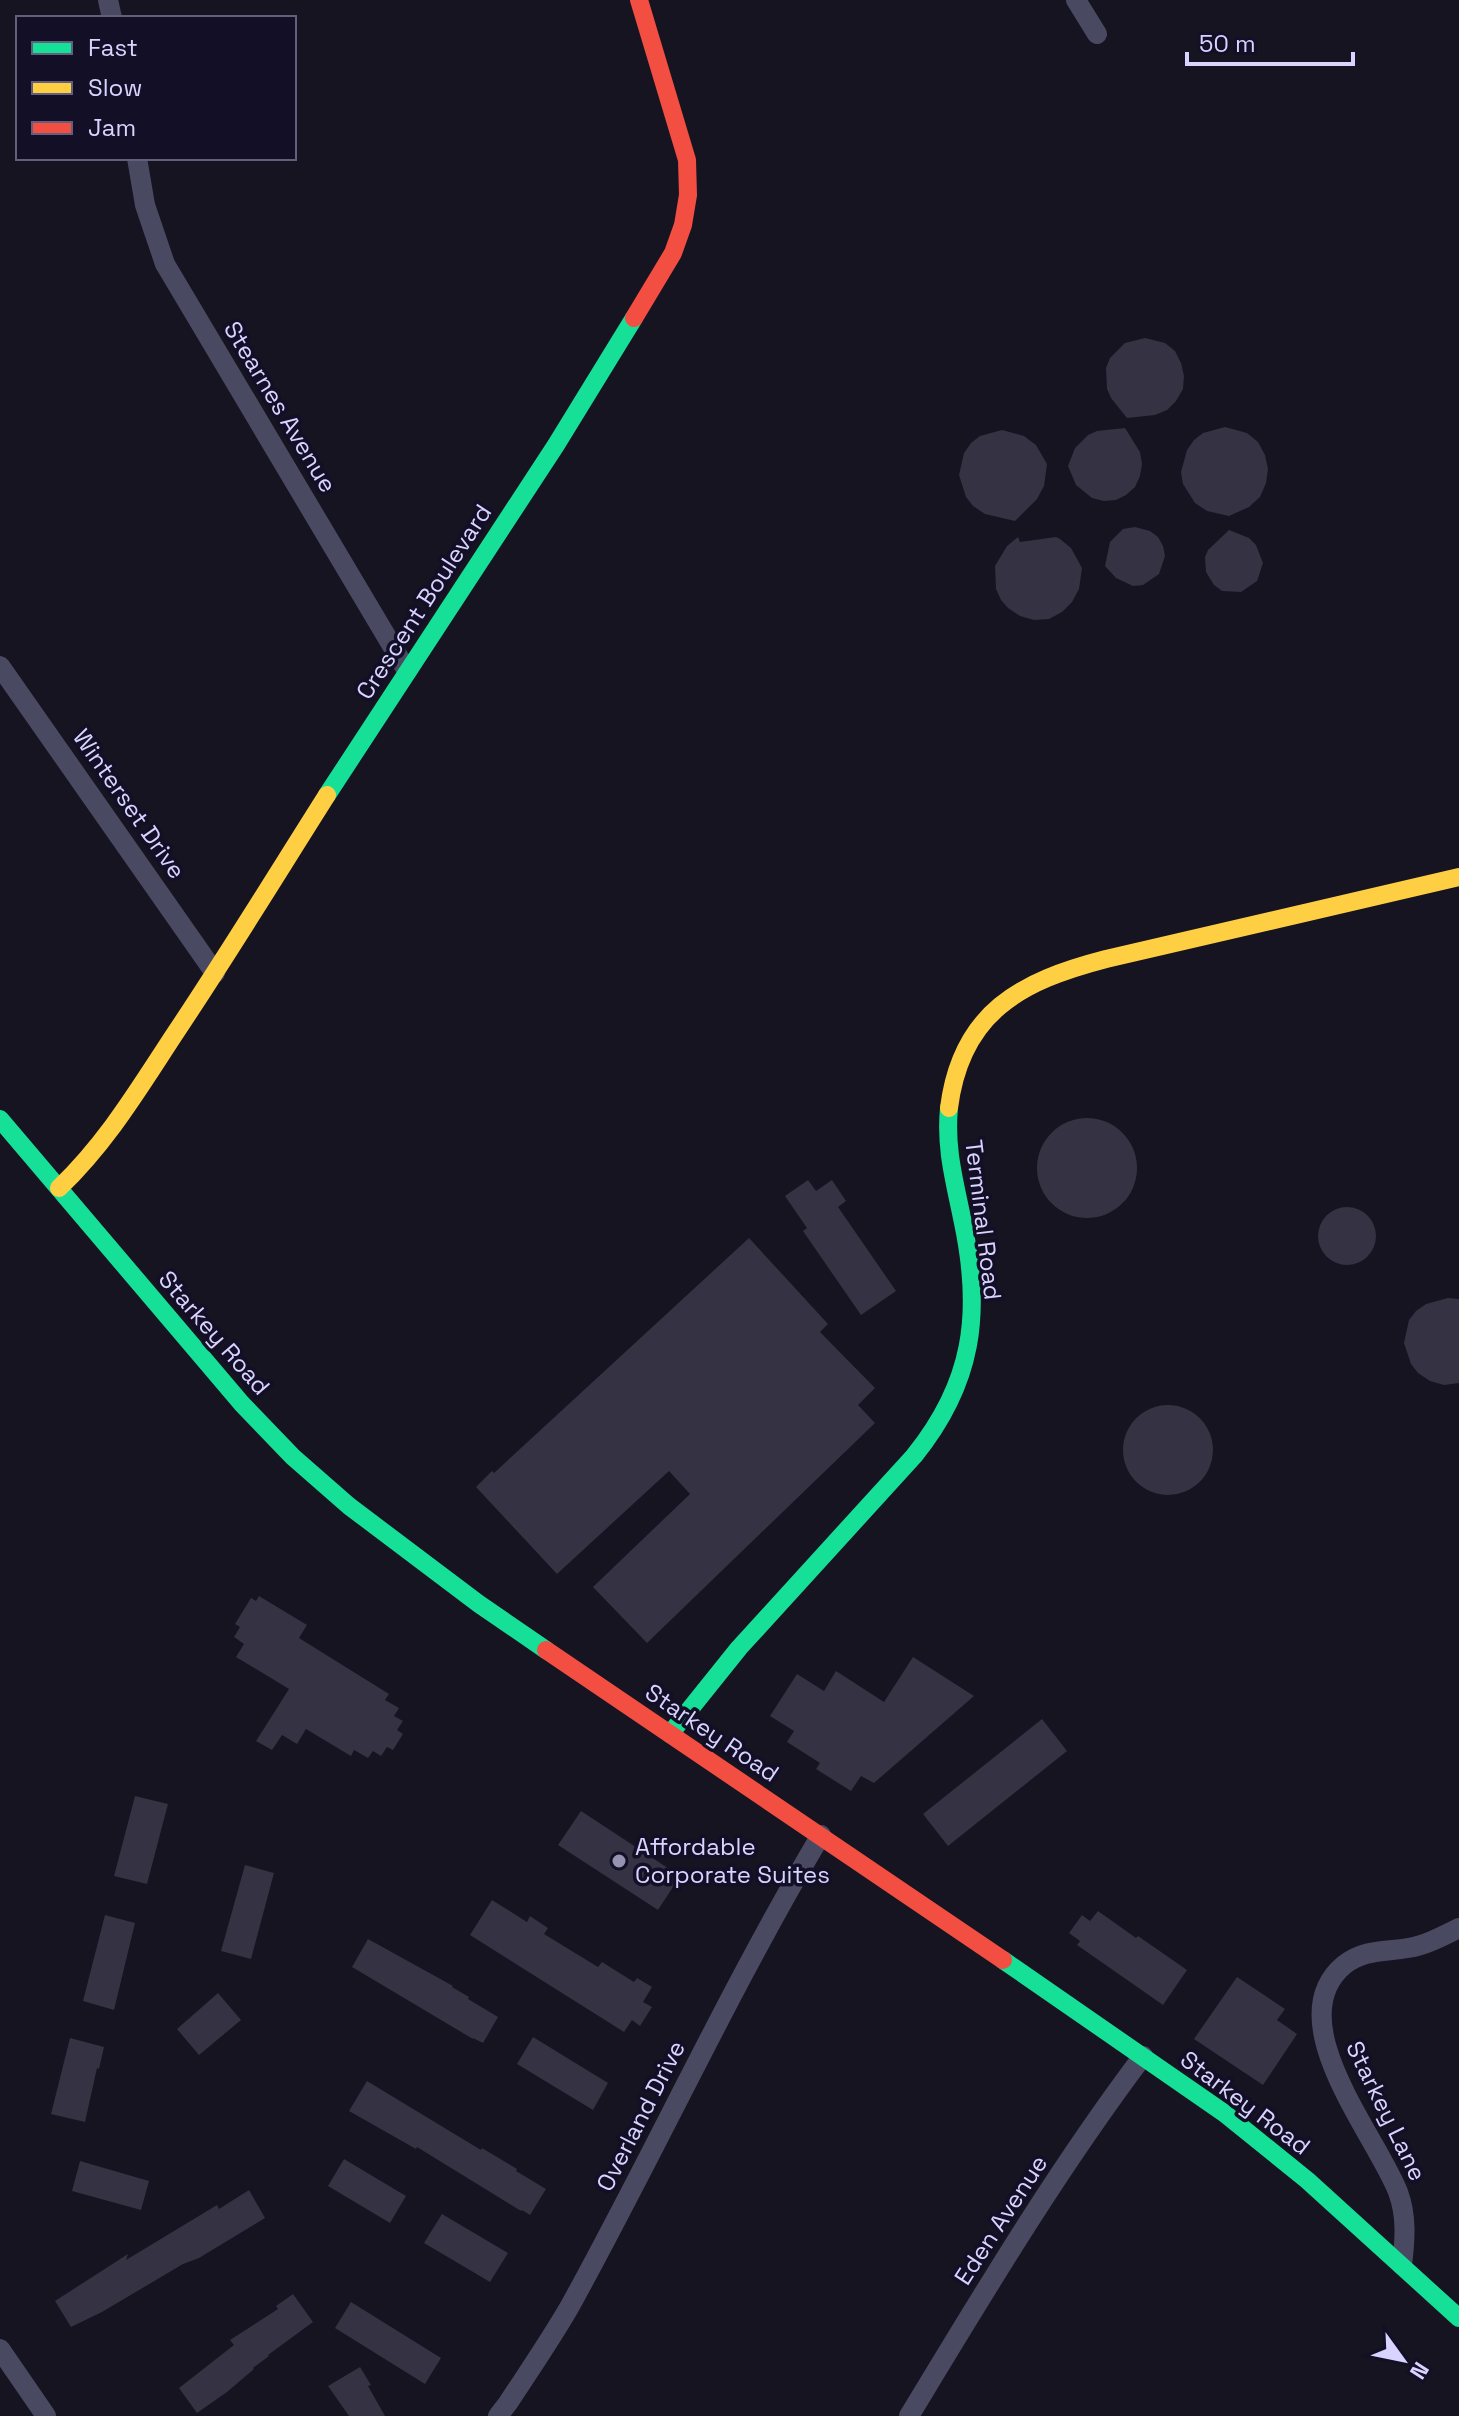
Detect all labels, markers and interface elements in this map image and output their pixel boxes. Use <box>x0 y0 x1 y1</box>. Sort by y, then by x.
legend <box>16 16 296 160</box>
scale bar <box>1187 16 1353 66</box>
text: 50 m <box>1199 28 1256 59</box>
text: Fast <box>88 32 138 63</box>
text: Slow <box>88 72 142 103</box>
text: Jam <box>88 112 136 143</box>
street label: Stearnes Avenue <box>217 315 344 498</box>
street label: Crescent Boulevard <box>349 498 498 705</box>
street label: Winterset Drive <box>66 723 193 885</box>
street label: Terminal Road <box>958 1138 1009 1302</box>
street label: Starkey Road <box>152 1264 277 1401</box>
street label: Starkey Road <box>639 1676 785 1789</box>
place label: Affordable Corporate Suites <box>635 1831 830 1890</box>
marker: Affordable Corporate Suites <box>610 1852 628 1870</box>
street label: Overland Drive <box>589 2035 692 2196</box>
street label: Starkey Lane <box>1339 2036 1434 2186</box>
street label: Starkey Road <box>1174 2044 1316 2162</box>
street label: Eden Avenue <box>947 2149 1054 2290</box>
north arrow <box>1363 2320 1443 2400</box>
text: N <box>1404 2357 1436 2385</box>

